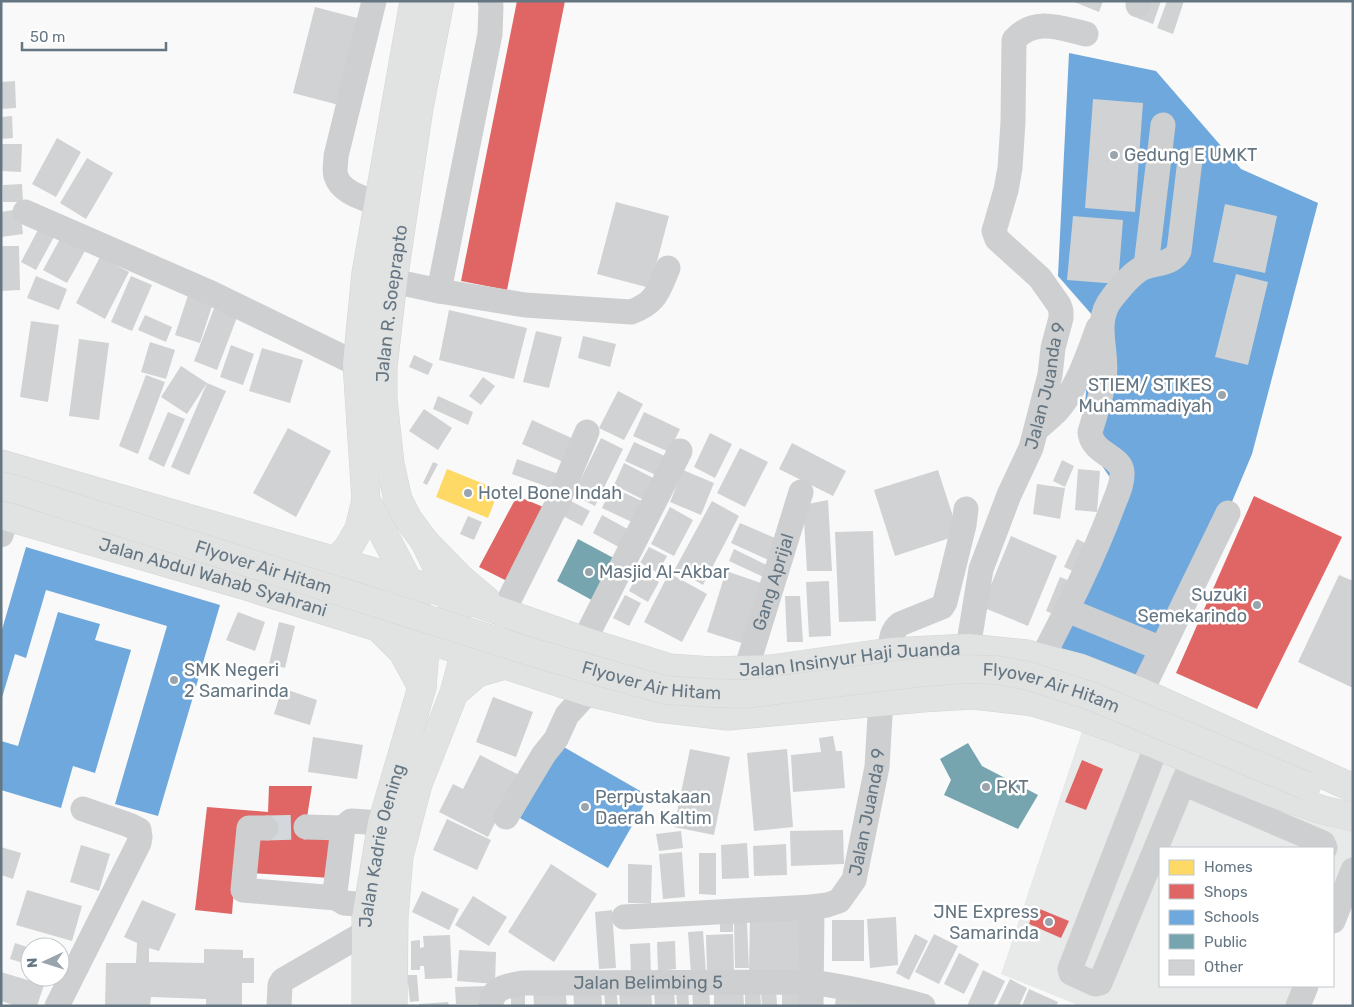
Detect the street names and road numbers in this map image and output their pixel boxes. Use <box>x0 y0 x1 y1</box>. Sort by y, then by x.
street label: Jalan R. Soeprapto <box>372 223 412 382</box>
street label: Jalan Juanda 9 <box>1020 320 1070 452</box>
street label: Gang Aprijal <box>748 531 799 633</box>
street label: Jalan Abdul Wahab Syahrani <box>96 533 330 622</box>
street label: Flyover Air Hitam <box>193 536 335 599</box>
street label: Jalan Insinyur Haji Juanda <box>739 637 961 681</box>
street label: Flyover Air Hitam <box>579 656 722 704</box>
street label: Flyover Air Hitam <box>982 659 1123 718</box>
street label: Jalan Juanda 9 <box>844 747 889 878</box>
street label: Jalan Kadrie Oening <box>355 761 410 928</box>
street label: Jalan Belimbing 5 <box>573 971 723 994</box>

